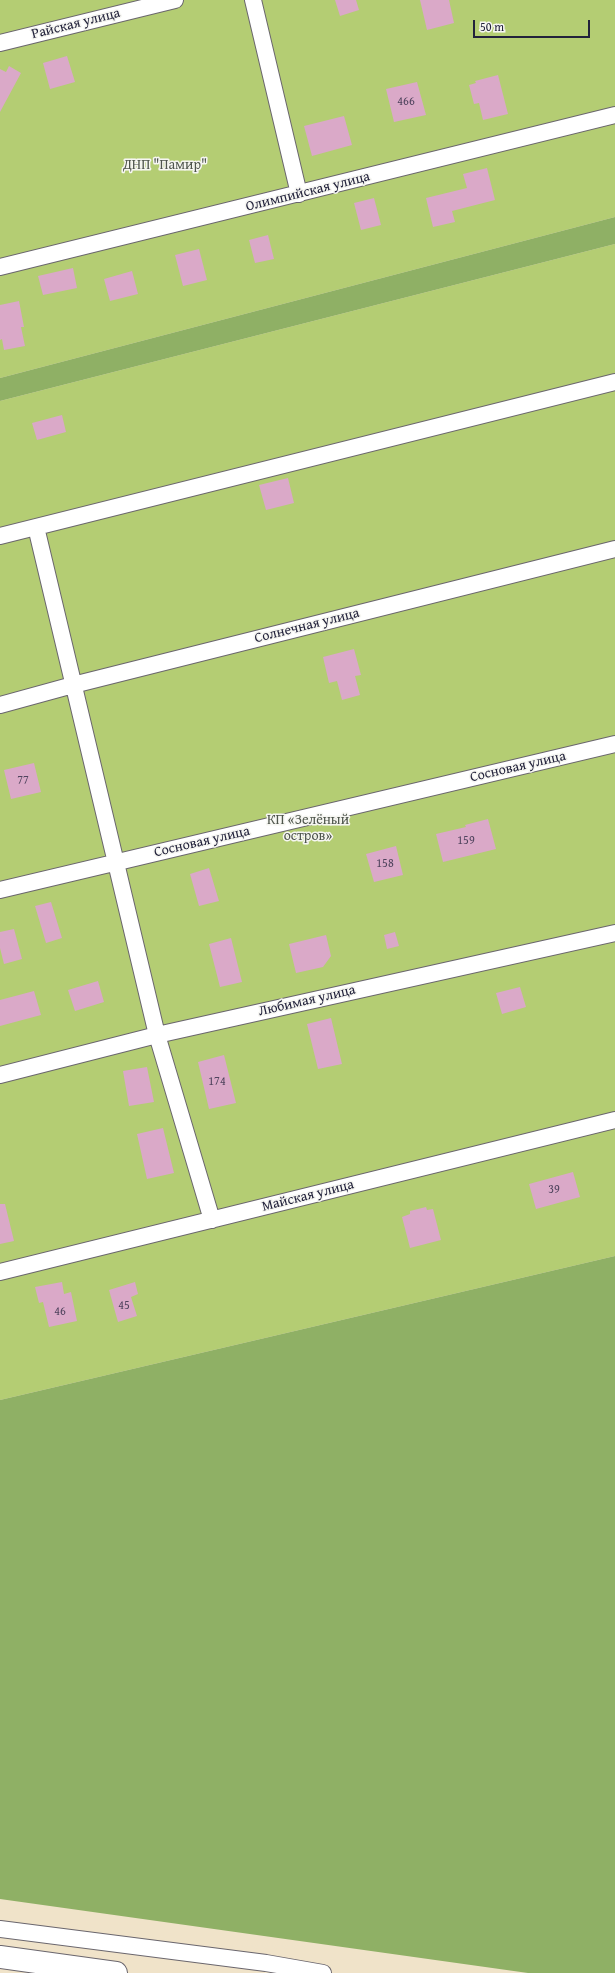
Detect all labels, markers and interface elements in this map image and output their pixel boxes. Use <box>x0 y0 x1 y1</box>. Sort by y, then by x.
street label: Райская улица <box>30 5 122 43</box>
scale bar <box>475 12 592 38</box>
text: 50 m <box>480 18 504 35</box>
house number: 466 <box>397 95 415 109</box>
park label: ДНП "Памир" <box>123 157 207 173</box>
street label: Олимпийская улица <box>244 168 372 216</box>
street label: Солнечная улица <box>253 605 361 647</box>
street label: Сосновая улица <box>469 748 567 786</box>
house number: 77 <box>17 774 29 788</box>
park label: КП «Зелёный остров» <box>267 812 349 844</box>
street label: Сосновая улица <box>153 823 251 861</box>
house number: 159 <box>457 834 475 848</box>
house number: 158 <box>376 857 394 871</box>
street label: Любимая улица <box>257 982 357 1020</box>
house number: 174 <box>208 1075 226 1089</box>
street label: Майская улица <box>260 1176 356 1216</box>
house number: 39 <box>548 1183 560 1197</box>
house number: 45 <box>118 1299 130 1313</box>
house number: 46 <box>54 1305 66 1319</box>

